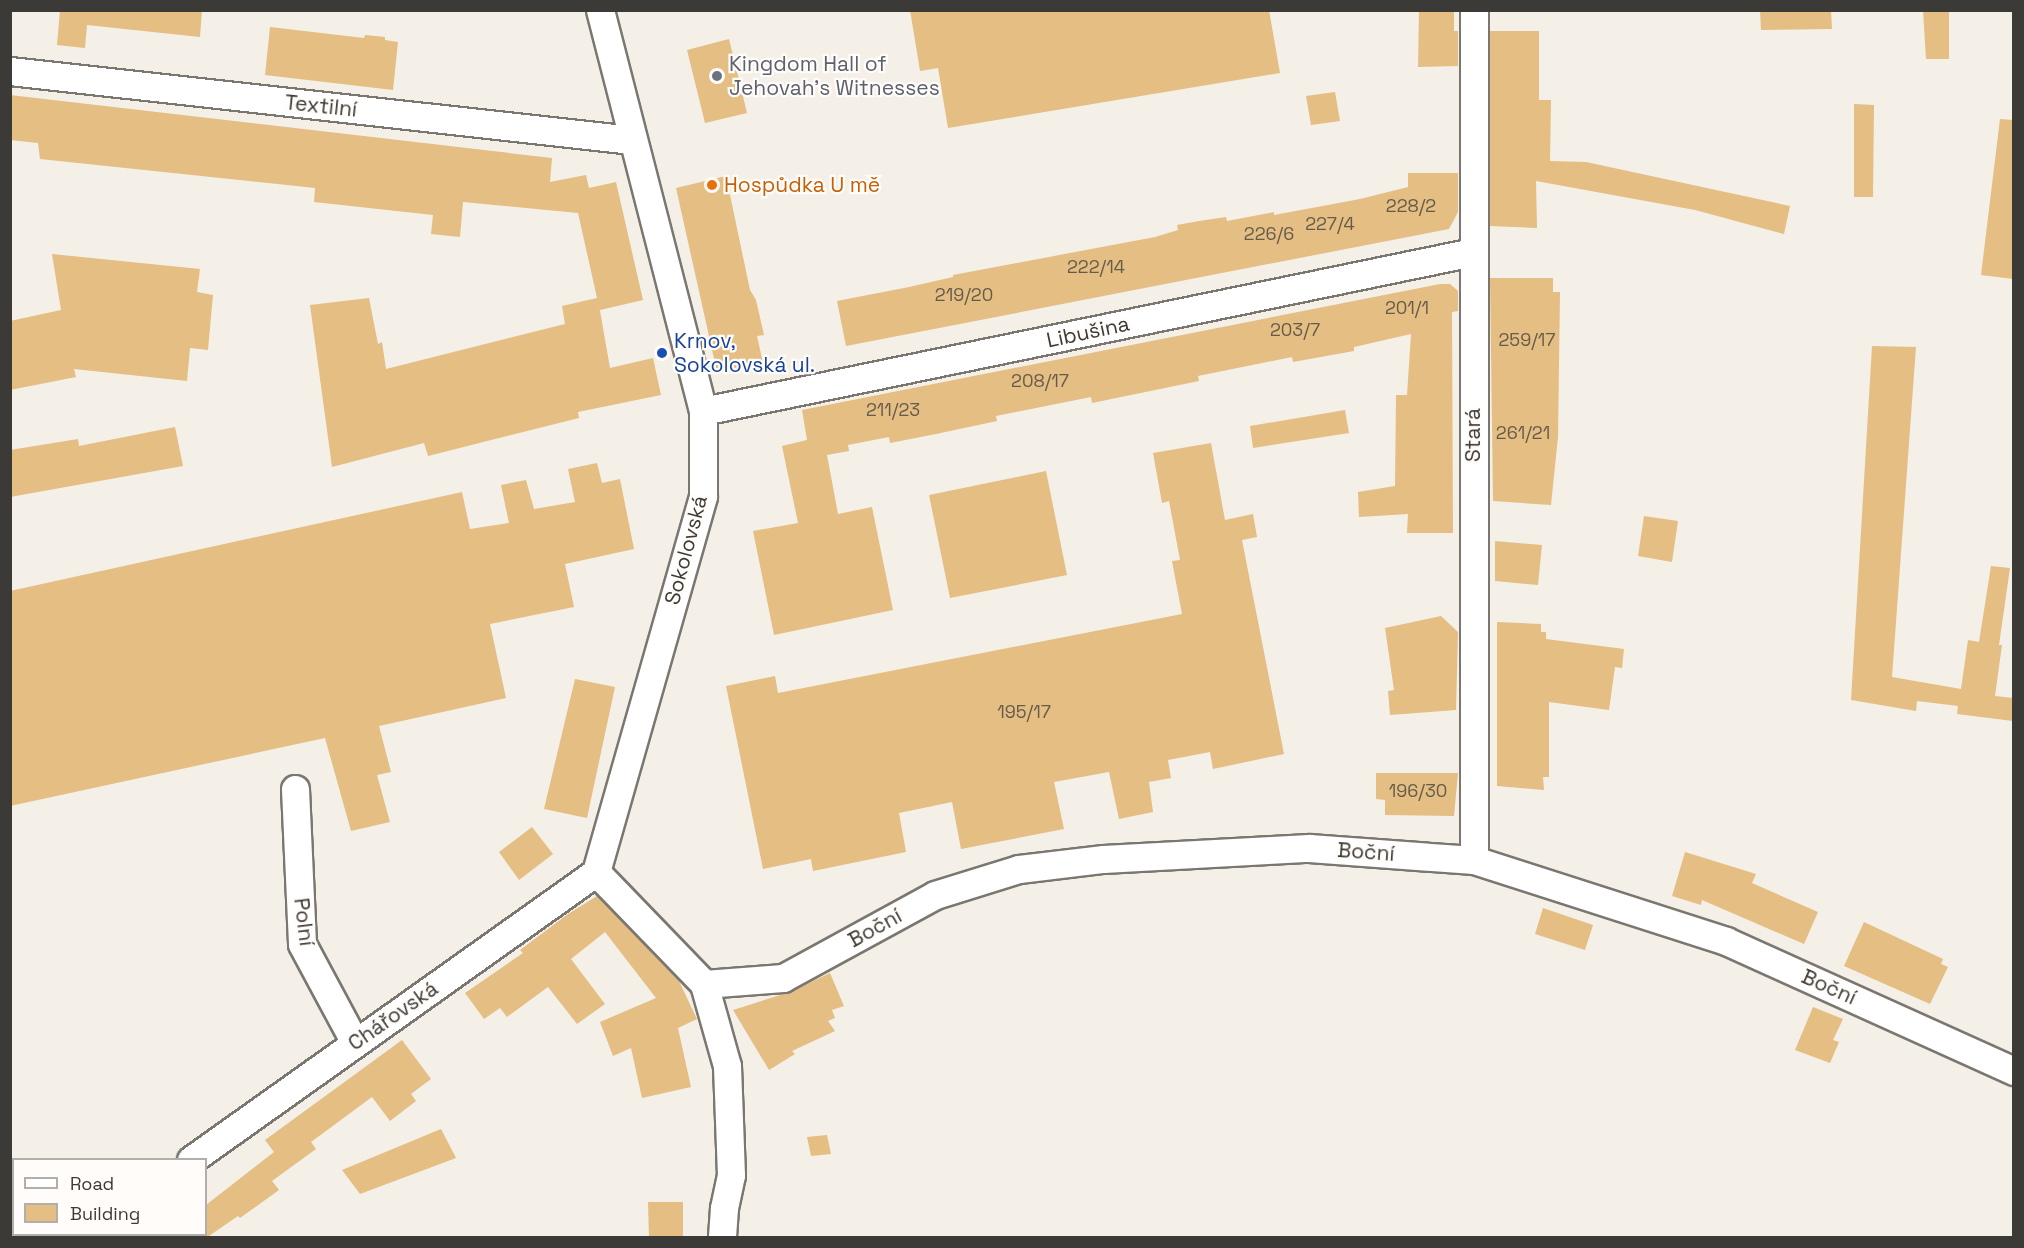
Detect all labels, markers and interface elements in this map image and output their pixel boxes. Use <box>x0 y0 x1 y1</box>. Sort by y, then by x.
place label: Kingdom Hall of Jehovah's Witnesses <box>729 51 940 101</box>
marker: Kingdom Hall of Jehovah's Witnesses <box>710 69 724 83</box>
street label: Textilní <box>284 90 358 122</box>
place label: Hospůdka U mě <box>724 172 880 198</box>
marker: Hospůdka U mě <box>705 178 719 192</box>
house number: 228/2 <box>1386 195 1436 217</box>
house number: 227/4 <box>1305 213 1355 235</box>
house number: 226/6 <box>1244 223 1294 245</box>
house number: 222/14 <box>1067 256 1125 278</box>
house number: 219/20 <box>935 284 993 306</box>
house number: 201/1 <box>1385 297 1429 319</box>
street label: Libušina <box>1044 311 1132 353</box>
house number: 203/7 <box>1270 319 1320 341</box>
place label: Krnov, Sokolovská ul. <box>674 328 815 378</box>
house number: 259/17 <box>1499 329 1555 351</box>
marker: Krnov, Sokolovská ul. <box>655 346 669 360</box>
house number: 208/17 <box>1011 370 1069 392</box>
house number: 211/23 <box>866 399 920 421</box>
street label: Stará <box>1460 408 1486 462</box>
house number: 261/21 <box>1496 422 1550 444</box>
street label: Sokolovská <box>659 492 713 608</box>
house number: 195/17 <box>997 701 1051 723</box>
house number: 196/30 <box>1389 780 1447 802</box>
street label: Boční <box>1336 837 1396 867</box>
street label: Polní <box>289 896 319 948</box>
street label: Boční <box>844 903 906 953</box>
street label: Boční <box>1798 964 1860 1010</box>
street label: Chářovská <box>343 976 443 1056</box>
legend <box>12 1158 207 1236</box>
text: Road <box>70 1172 114 1195</box>
text: Building <box>70 1202 140 1225</box>

